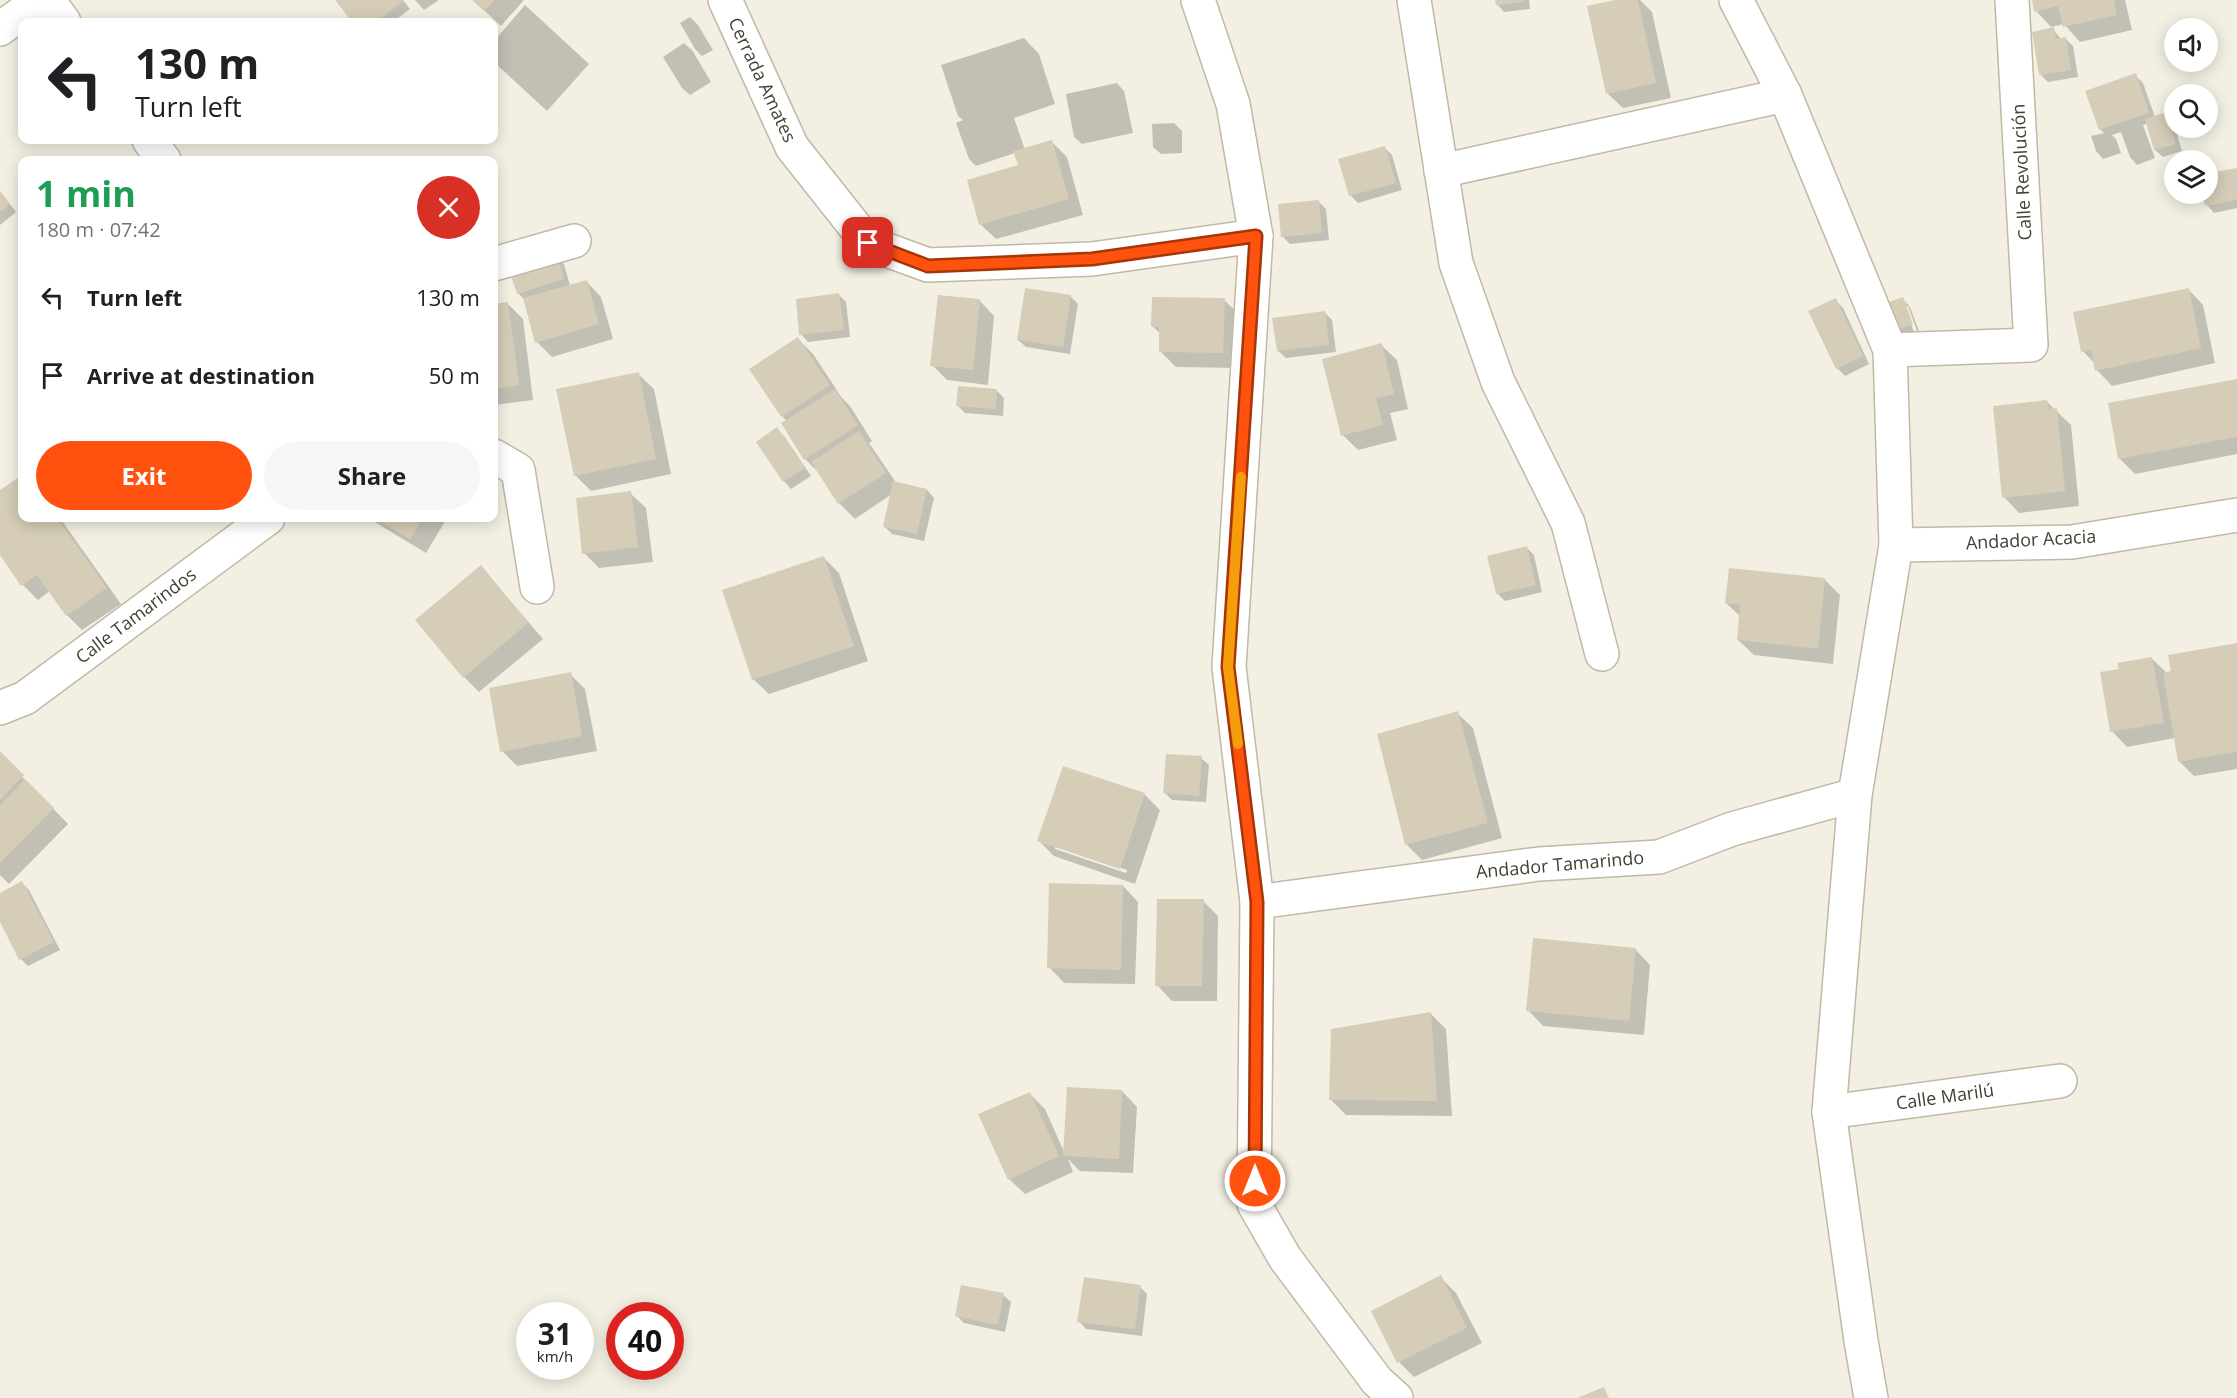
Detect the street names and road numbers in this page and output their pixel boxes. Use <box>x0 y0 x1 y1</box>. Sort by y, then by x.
street label: Cerrada Amates <box>724 13 802 146</box>
street label: Calle Revolución <box>2005 103 2037 241</box>
street label: Andador Acacia <box>1965 524 2097 554</box>
street label: Calle Tamarindos <box>70 562 201 668</box>
street label: Andador Tamarindo <box>1475 845 1645 883</box>
street label: Calle Marilú <box>1894 1077 1995 1115</box>

